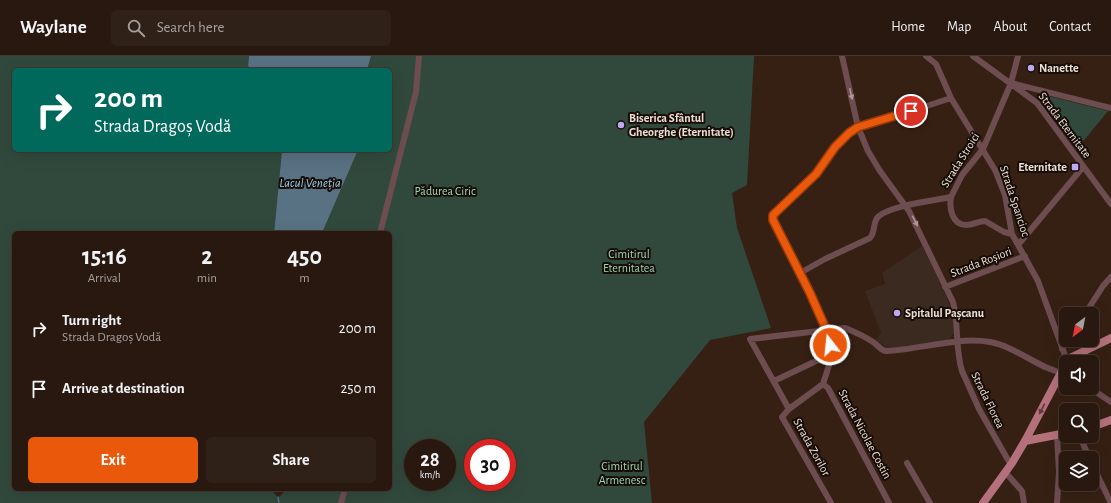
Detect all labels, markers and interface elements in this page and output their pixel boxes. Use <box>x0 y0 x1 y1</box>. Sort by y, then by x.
search box <box>111 10 391 46</box>
icon: search <box>125 17 147 39</box>
text: Waylane <box>20 18 87 37</box>
text: Search here <box>157 20 224 35</box>
text: Home <box>891 20 925 34</box>
text: Map <box>947 20 971 34</box>
text: About <box>993 20 1027 34</box>
text: Contact <box>1049 20 1091 34</box>
place label: Nanette <box>1039 62 1079 74</box>
marker: Nanette <box>1026 63 1036 73</box>
icon: right <box>28 84 80 136</box>
text: 200 m <box>94 85 163 113</box>
one-way arrow <box>848 88 854 100</box>
street label: Strada Eternitate <box>1036 90 1094 160</box>
pin <box>894 94 928 128</box>
icon: arrive <box>900 100 922 122</box>
place label: Biserica Sfântul Gheorghe (Eternitate) <box>629 112 734 139</box>
text: Strada Dragoș Vodă <box>94 118 231 136</box>
marker: Biserica Sfântul Gheorghe (Eternitate) <box>616 120 626 130</box>
street label: Strada Stroici <box>938 130 982 190</box>
place label: Eternitate <box>1018 161 1067 173</box>
marker: Eternitate <box>1070 162 1080 172</box>
street label: Strada Spancioc <box>998 164 1032 238</box>
water label: Lacul Veneția <box>279 177 341 191</box>
park label: Pădurea Ciric <box>414 185 476 197</box>
one-way arrow <box>911 215 918 227</box>
text: 15:16 <box>82 245 127 269</box>
text: 2 <box>201 245 213 269</box>
text: 450 <box>287 245 322 269</box>
street label: Strada Roșiori <box>949 245 1014 281</box>
park label: Cimitirul Eternitatea <box>603 248 655 274</box>
text: Arrival <box>88 272 121 285</box>
text: min <box>197 272 217 285</box>
text: m <box>299 272 310 285</box>
place label: Spitalul Pașcanu <box>905 307 985 321</box>
north arrow <box>1059 307 1099 347</box>
map controls <box>1059 307 1099 491</box>
marker: Spitalul Pașcanu <box>892 308 902 318</box>
text: Turn right <box>62 313 121 328</box>
icon: right <box>28 318 50 340</box>
text: 200 m <box>339 321 376 336</box>
position arrow <box>809 324 851 366</box>
text: Strada Dragoș Vodă <box>62 331 161 344</box>
button: sound <box>1059 355 1099 395</box>
street label: Strada Florea <box>969 370 1007 431</box>
icon: arrive <box>28 378 50 400</box>
text: Arrive at destination <box>62 381 185 396</box>
text: 250 m <box>341 381 376 396</box>
street label: Strada Nicolae Costin <box>836 387 894 481</box>
one-way arrow <box>1039 403 1045 415</box>
button: search <box>1059 403 1099 443</box>
street label: Strada Zorilor <box>791 416 833 478</box>
button: Exit <box>28 437 198 483</box>
button: Share <box>206 437 376 483</box>
speed limit sign: 30 <box>464 439 516 491</box>
text: 28 <box>420 450 440 470</box>
button: layers <box>1059 451 1099 491</box>
park label: Cimitirul Armenesc <box>599 460 646 486</box>
text: km/h <box>420 470 440 480</box>

